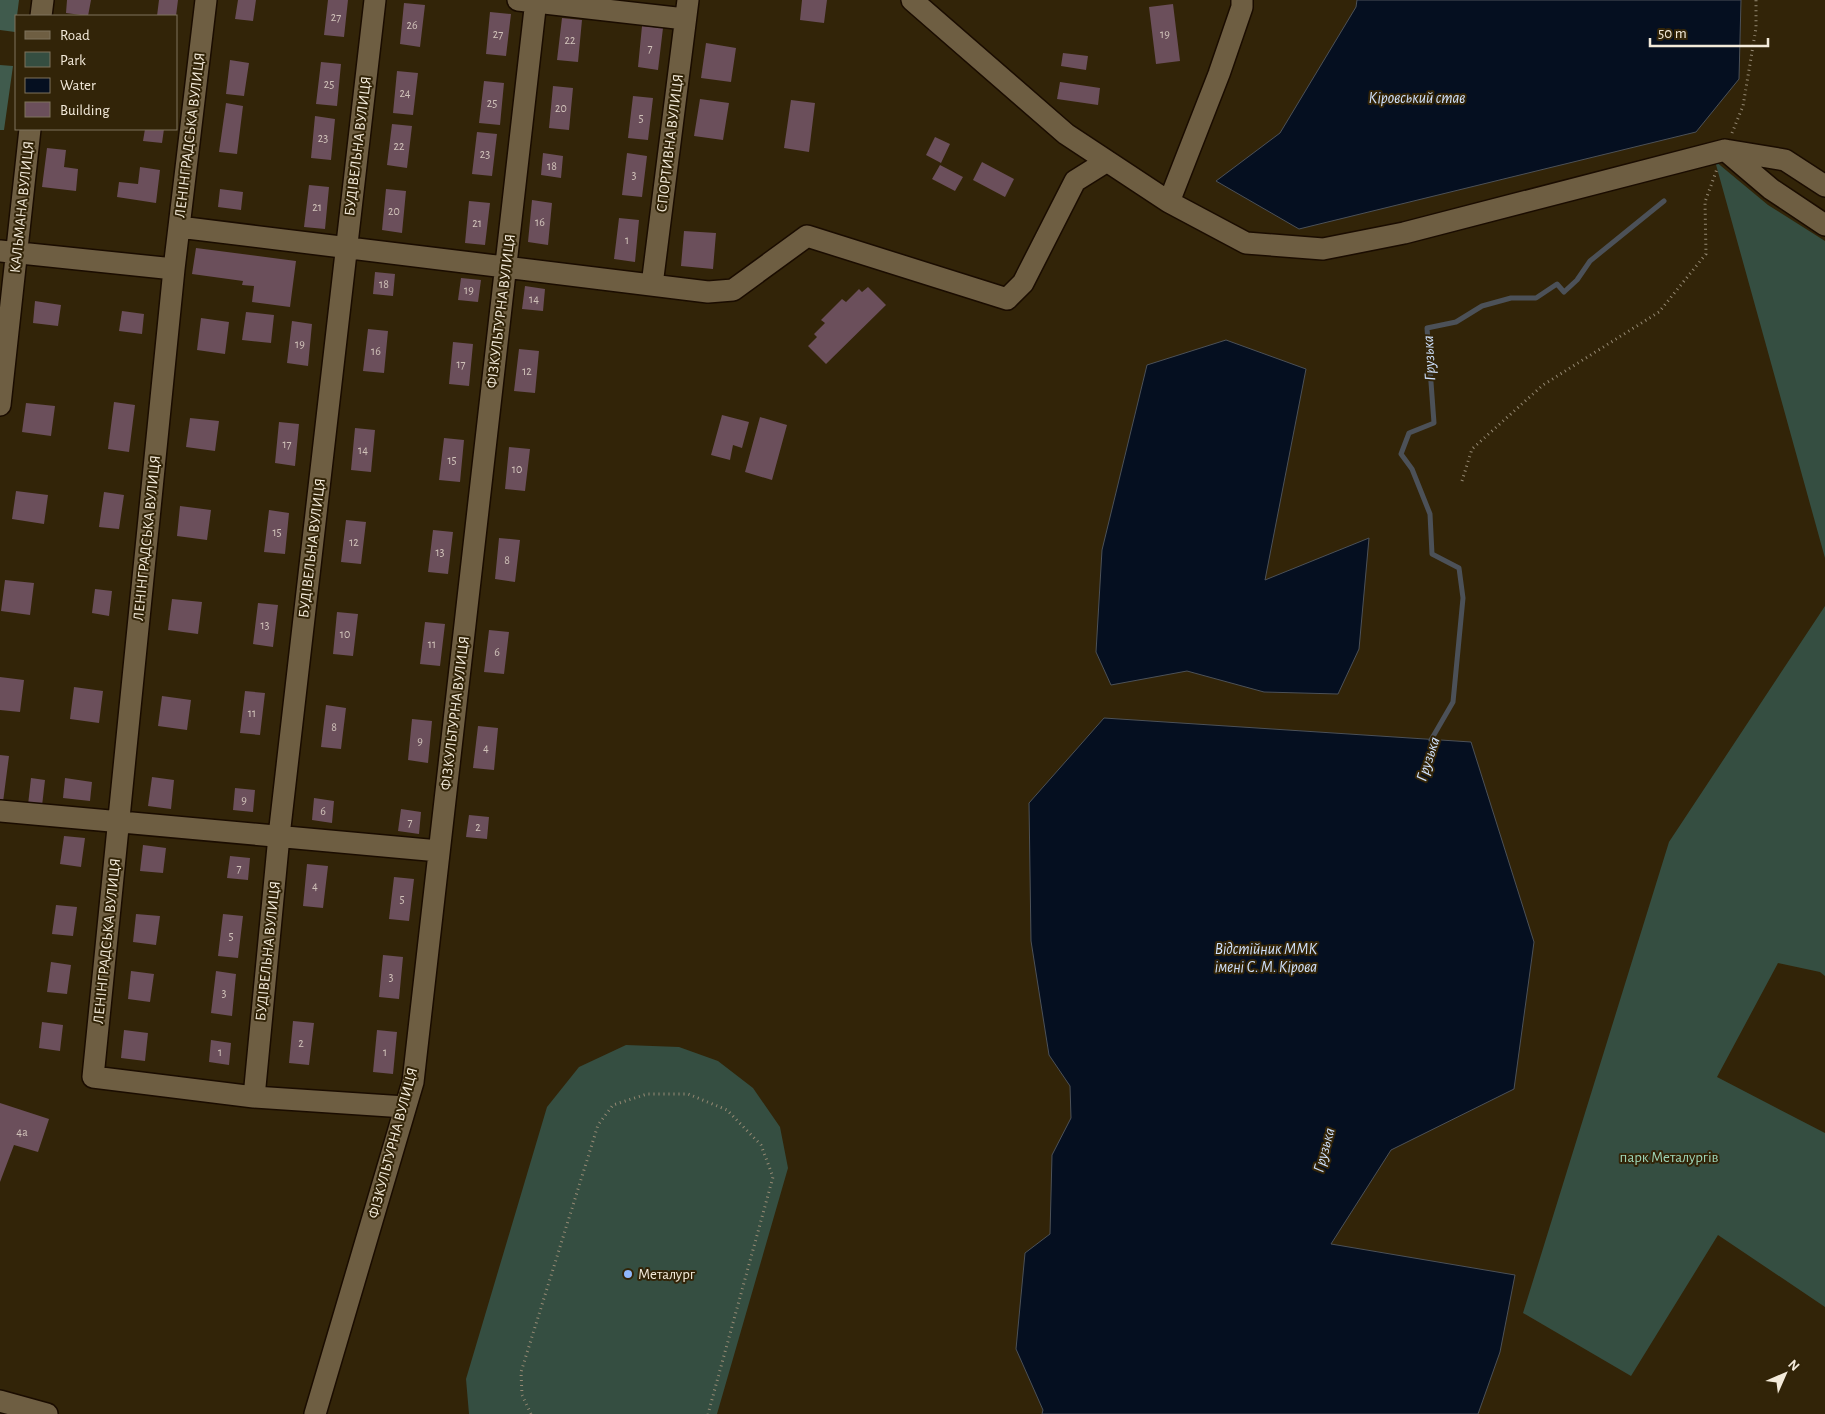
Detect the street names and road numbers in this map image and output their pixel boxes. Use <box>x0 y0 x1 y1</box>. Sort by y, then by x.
street label: ЛЕНІНГРАДСЬКА ВУЛИЦЯ <box>172 52 208 218</box>
street label: СПОРТИВНА ВУЛИЦЯ <box>654 73 686 213</box>
street label: БУДІВЕЛЬНА ВУЛИЦЯ <box>342 75 374 217</box>
street label: КАЛЬМАНА ВУЛИЦЯ <box>8 140 36 274</box>
street label: ФIЗКУЛЬТУРНА ВУЛИЦЯ <box>484 233 518 389</box>
street label: ЛЕНІНГРАДСЬКА ВУЛИЦЯ <box>131 454 163 622</box>
street label: БУДІВЕЛЬНА ВУЛИЦЯ <box>296 477 328 619</box>
street label: ФIЗКУЛЬТУРНА ВУЛИЦЯ <box>438 635 472 791</box>
street label: ЛЕНІНГРАДСЬКА ВУЛИЦЯ <box>91 857 123 1025</box>
street label: БУДІВЕЛЬНА ВУЛИЦЯ <box>253 880 283 1022</box>
street label: ФIЗКУЛЬТУРНА ВУЛИЦЯ <box>366 1066 420 1220</box>

